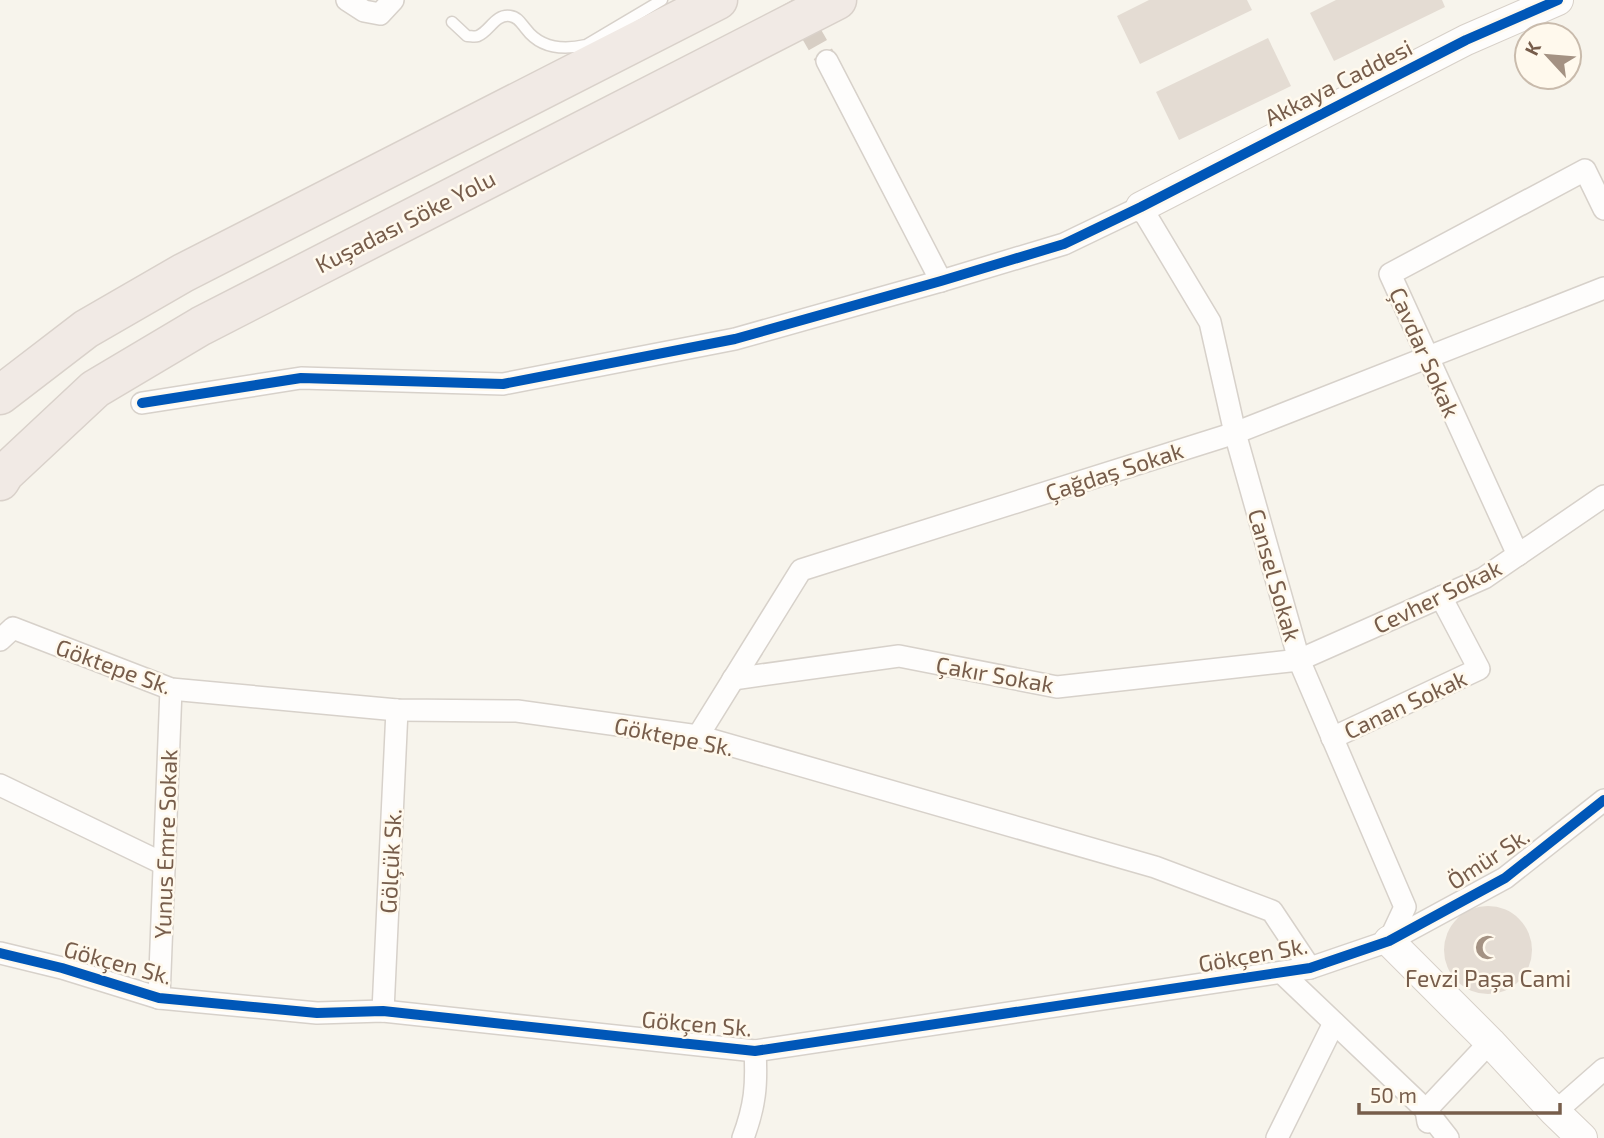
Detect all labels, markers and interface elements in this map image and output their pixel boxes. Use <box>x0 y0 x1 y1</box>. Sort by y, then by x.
north arrow <box>1513 21 1583 91</box>
street label: Akkaya Caddesi <box>1259 33 1417 131</box>
text: K <box>1519 38 1545 59</box>
street label: Kuşadası Söke Yolu <box>310 164 500 279</box>
street label: Çavdar Sokak <box>1383 283 1466 422</box>
street label: Çağdaş Sokak <box>1042 435 1187 507</box>
street label: Cansel Sokak <box>1243 506 1307 645</box>
street label: Cevher Sokak <box>1368 553 1506 639</box>
street label: Göktepe Sk. <box>52 632 176 700</box>
street label: Çakır Sokak <box>934 650 1056 699</box>
street label: Canan Sokak <box>1339 663 1471 745</box>
street label: Göktepe Sk. <box>612 711 736 761</box>
street label: Yunus Emre Sokak <box>148 748 182 939</box>
street label: Gölçük Sk. <box>373 808 408 914</box>
street label: Ömür Sk. <box>1442 821 1534 895</box>
street label: Gökçen Sk. <box>1196 931 1310 978</box>
street label: Gökçen Sk. <box>61 934 175 991</box>
mosque icon: Fevzi Paşa Cami <box>1474 934 1502 962</box>
place label: Fevzi Paşa Cami <box>1405 964 1571 993</box>
street label: Gökçen Sk. <box>641 1004 753 1043</box>
scale bar <box>1359 1072 1560 1116</box>
text: 50 m <box>1370 1082 1417 1107</box>

